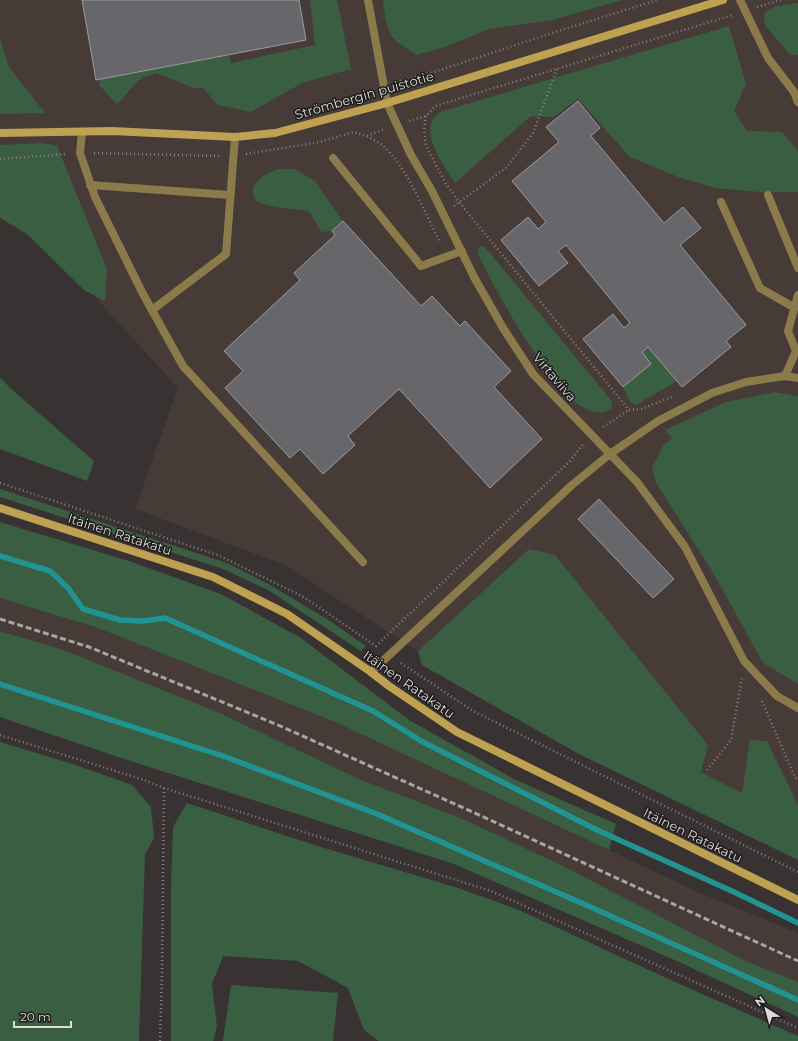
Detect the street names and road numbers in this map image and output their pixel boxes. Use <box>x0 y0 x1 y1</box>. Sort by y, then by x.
street label: Strömbergin puistotie <box>293 67 435 123</box>
street label: Virtaviiva <box>530 349 580 405</box>
street label: Itäinen Ratakatu <box>66 510 174 558</box>
street label: Itäinen Ratakatu <box>360 646 458 722</box>
street label: Itäinen Ratakatu <box>641 804 745 866</box>

